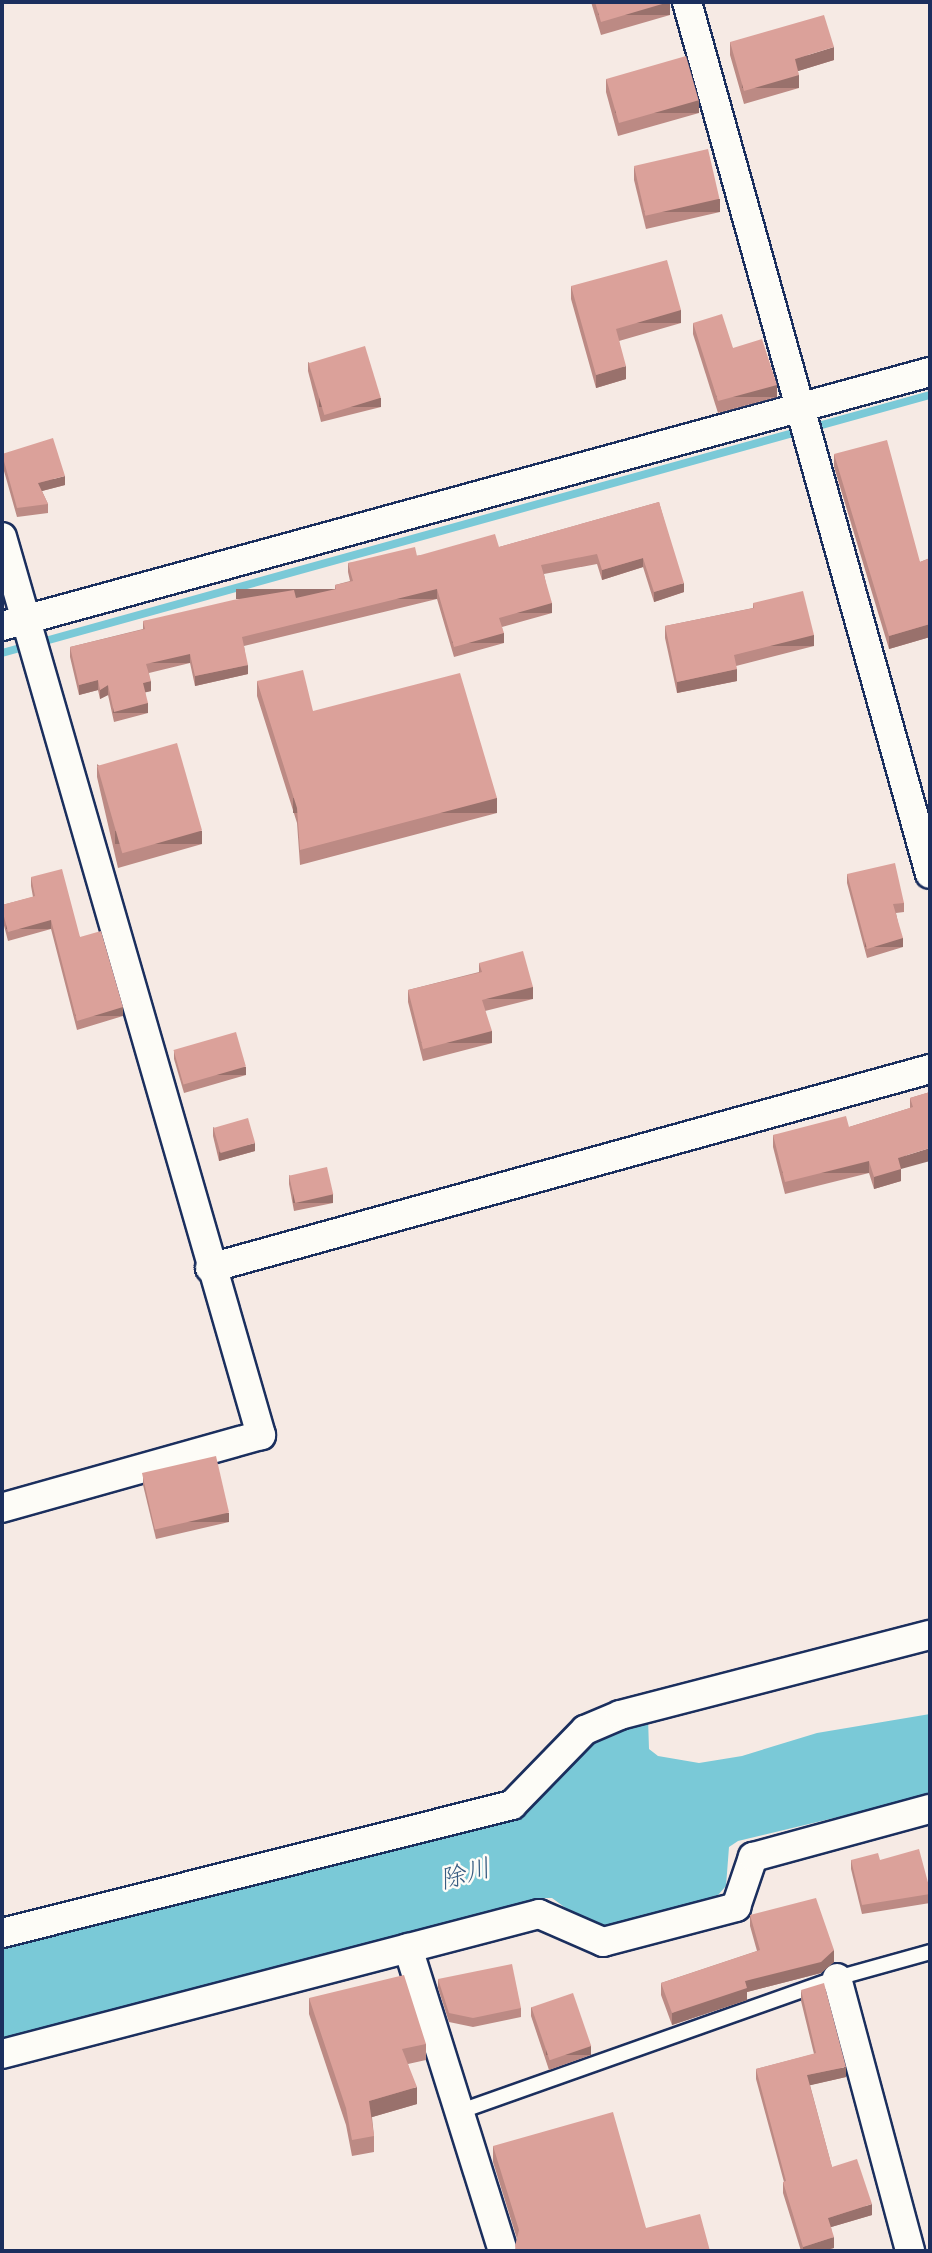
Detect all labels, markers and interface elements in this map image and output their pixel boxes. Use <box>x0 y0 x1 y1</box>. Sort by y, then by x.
water label: 除川 <box>436 1852 494 1896</box>

